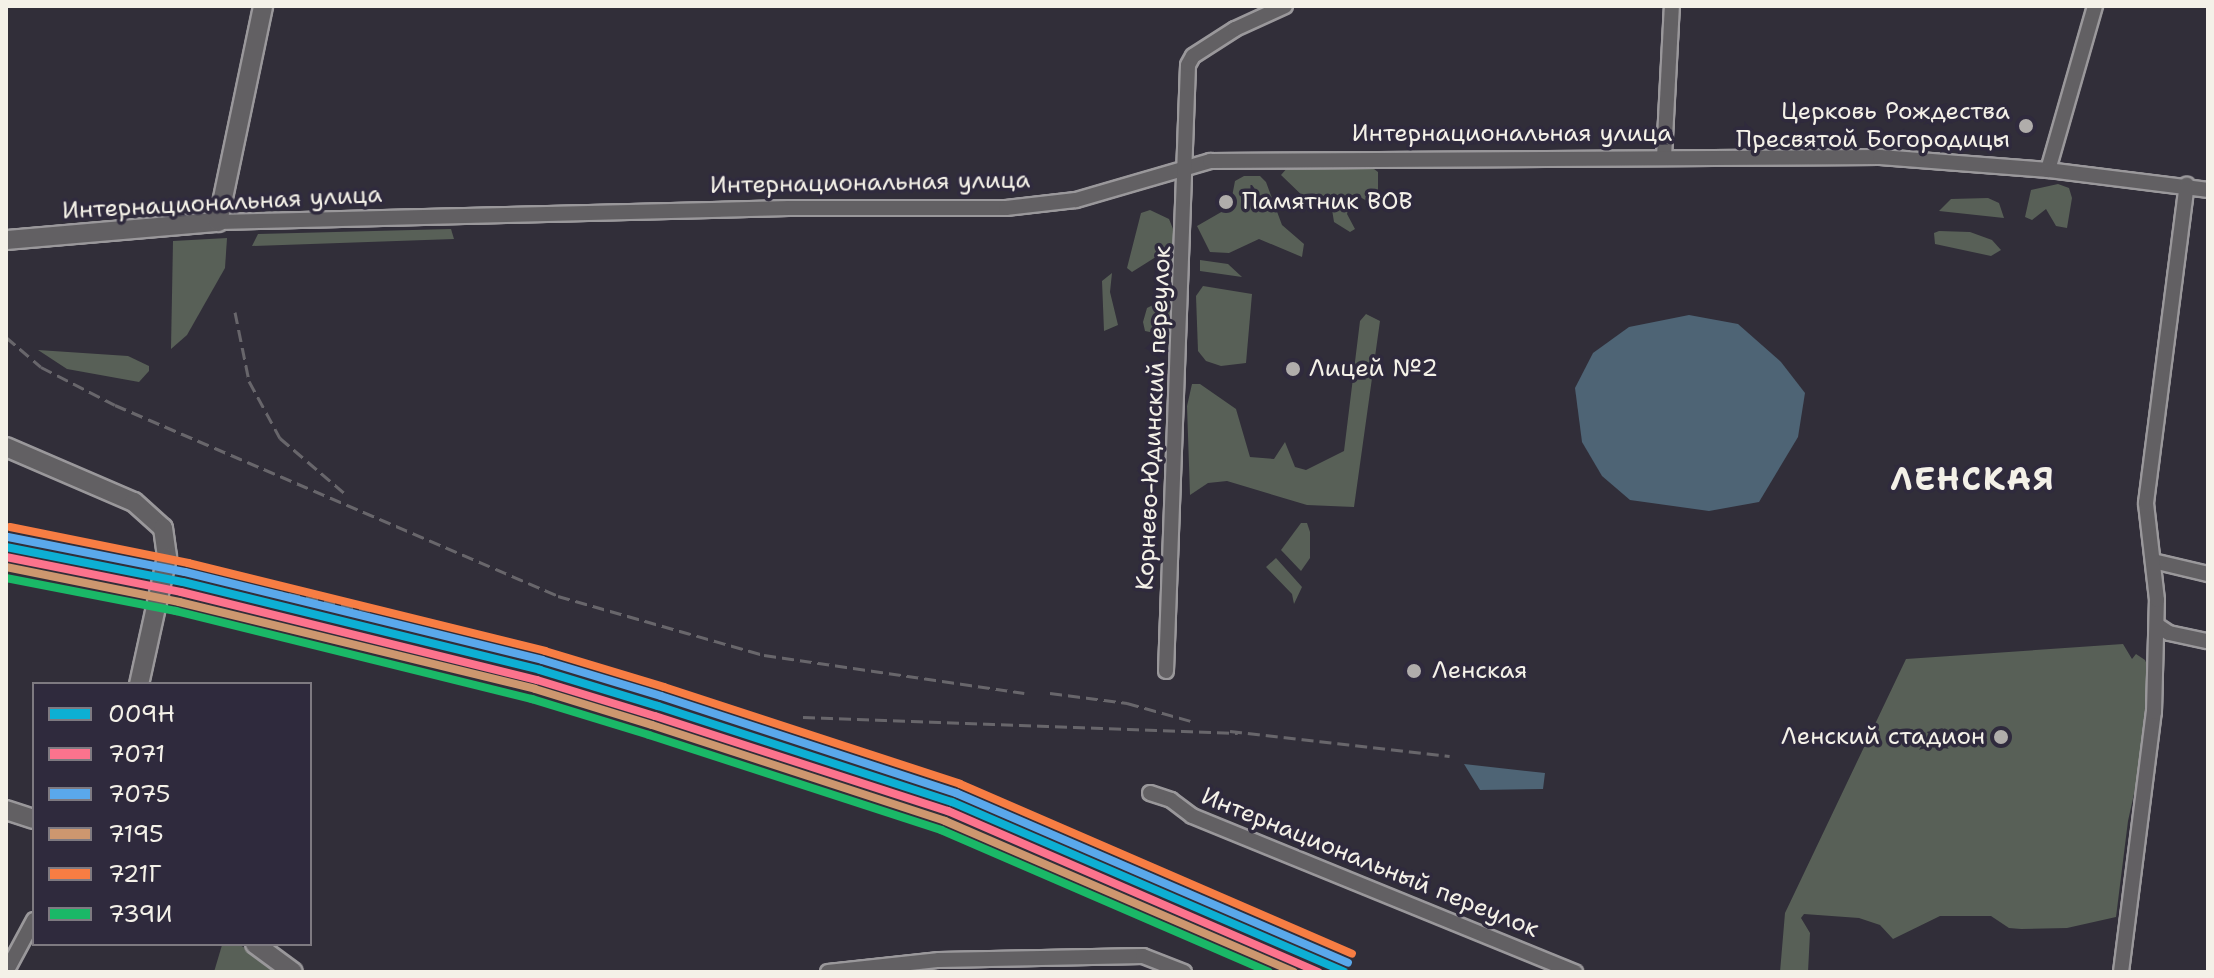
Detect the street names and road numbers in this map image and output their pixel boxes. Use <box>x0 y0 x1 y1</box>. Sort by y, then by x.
street label: Интернациональная улица <box>1352 120 1672 148</box>
street label: Интернациональная улица <box>710 166 1030 200</box>
street label: Интернациональная улица <box>61 180 383 226</box>
street label: Корнево-Юдинский переулок <box>1131 245 1177 591</box>
street label: Интернациональный переулок <box>1197 782 1543 944</box>

